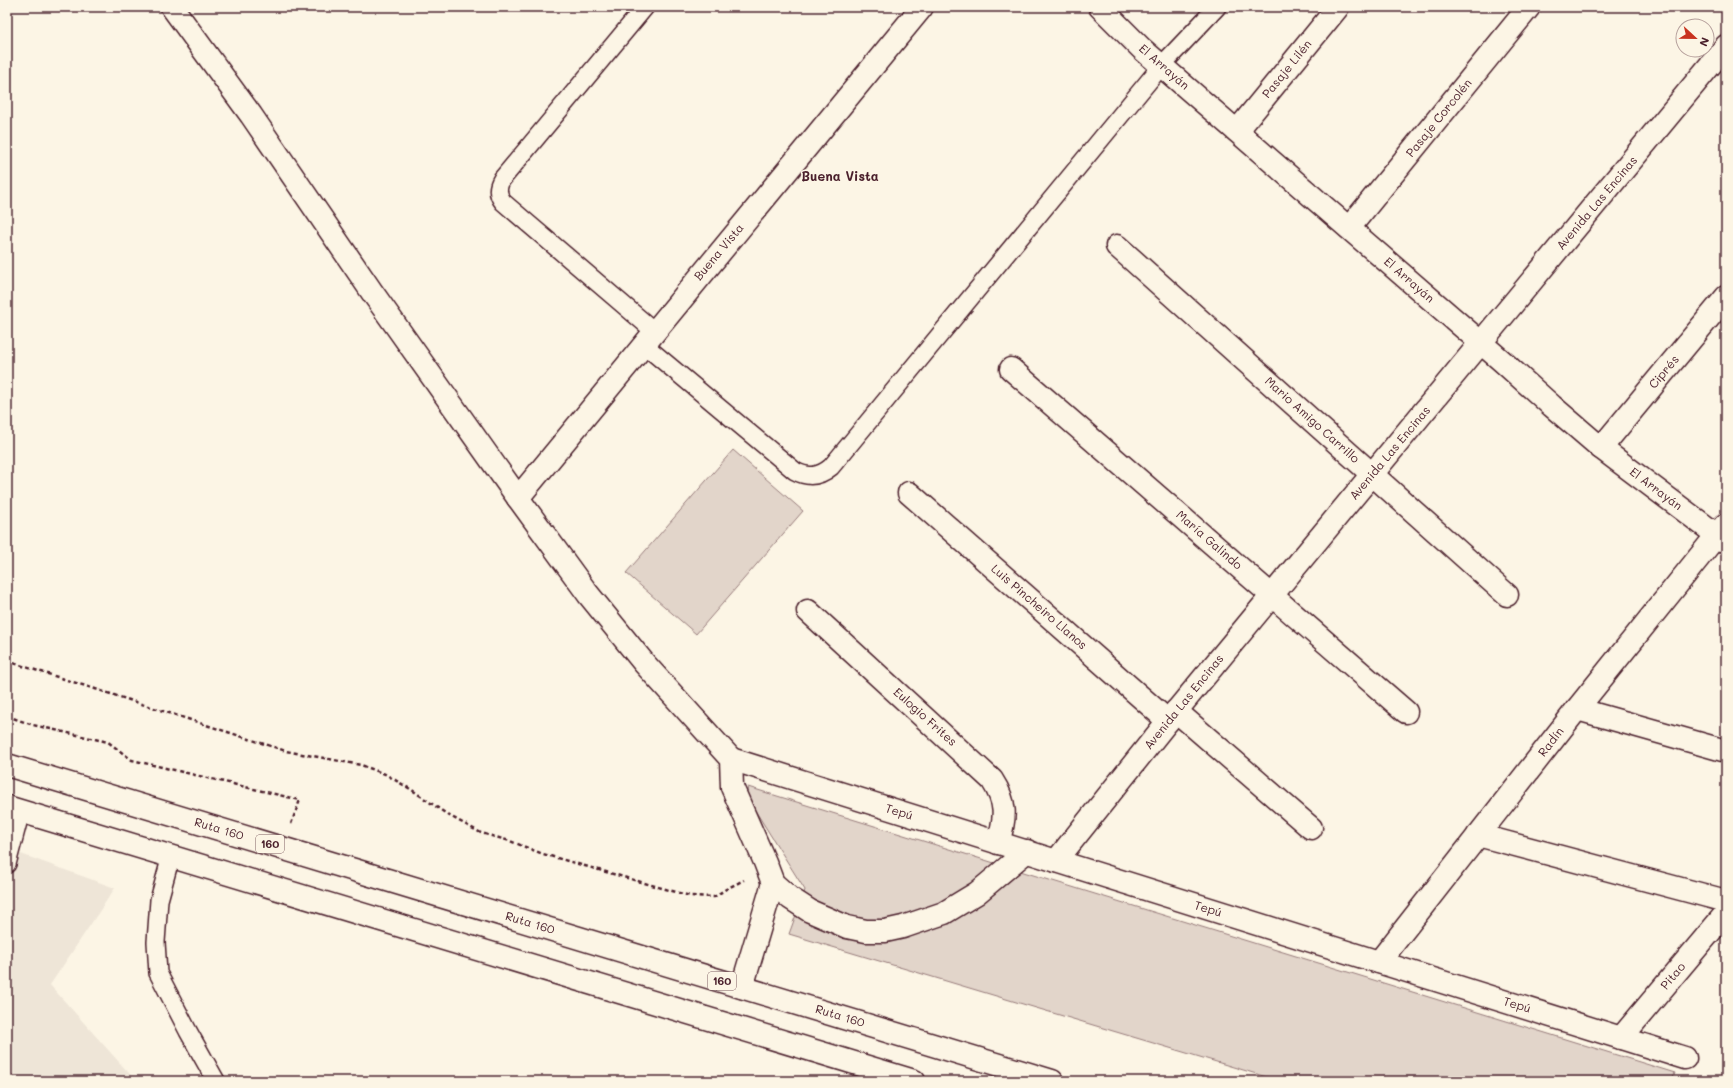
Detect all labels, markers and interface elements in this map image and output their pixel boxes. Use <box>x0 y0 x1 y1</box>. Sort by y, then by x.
north arrow <box>1675 18 1715 58</box>
text: N <box>1696 35 1713 49</box>
street label: Pasaje Lilén <box>1258 36 1315 101</box>
street label: El Arrayán <box>1136 40 1193 93</box>
street label: Pasaje Corcolén <box>1402 75 1475 160</box>
street label: Avenida Las Encinas <box>1552 152 1640 253</box>
district label: Buena Vista <box>801 167 879 184</box>
street label: Buena Vista <box>690 220 747 283</box>
street label: El Arrayán <box>1381 253 1438 306</box>
street label: Ciprés <box>1645 351 1682 392</box>
street label: Mario Amigo Carrillo <box>1262 372 1363 466</box>
street label: Avenida Las Encinas <box>1345 402 1433 503</box>
street label: El Arrayán <box>1627 463 1686 513</box>
street label: María Galindo <box>1173 506 1246 572</box>
street label: Luis Pincheiro Llanos <box>988 560 1091 652</box>
street label: Avenida Las Encinas <box>1140 650 1227 752</box>
street label: Eulogio Frites <box>891 684 961 749</box>
street label: Radín <box>1534 723 1567 759</box>
street label: Tepú <box>884 799 915 823</box>
street label: Ruta 160 <box>193 813 247 843</box>
road number: 160 <box>256 835 284 853</box>
street label: Tepú <box>1193 896 1224 920</box>
street label: Ruta 160 <box>504 907 558 937</box>
street label: Pitao <box>1656 958 1688 992</box>
road number: 160 <box>708 972 736 990</box>
street label: Tepú <box>1502 992 1533 1016</box>
street label: Ruta 160 <box>814 1000 868 1030</box>

